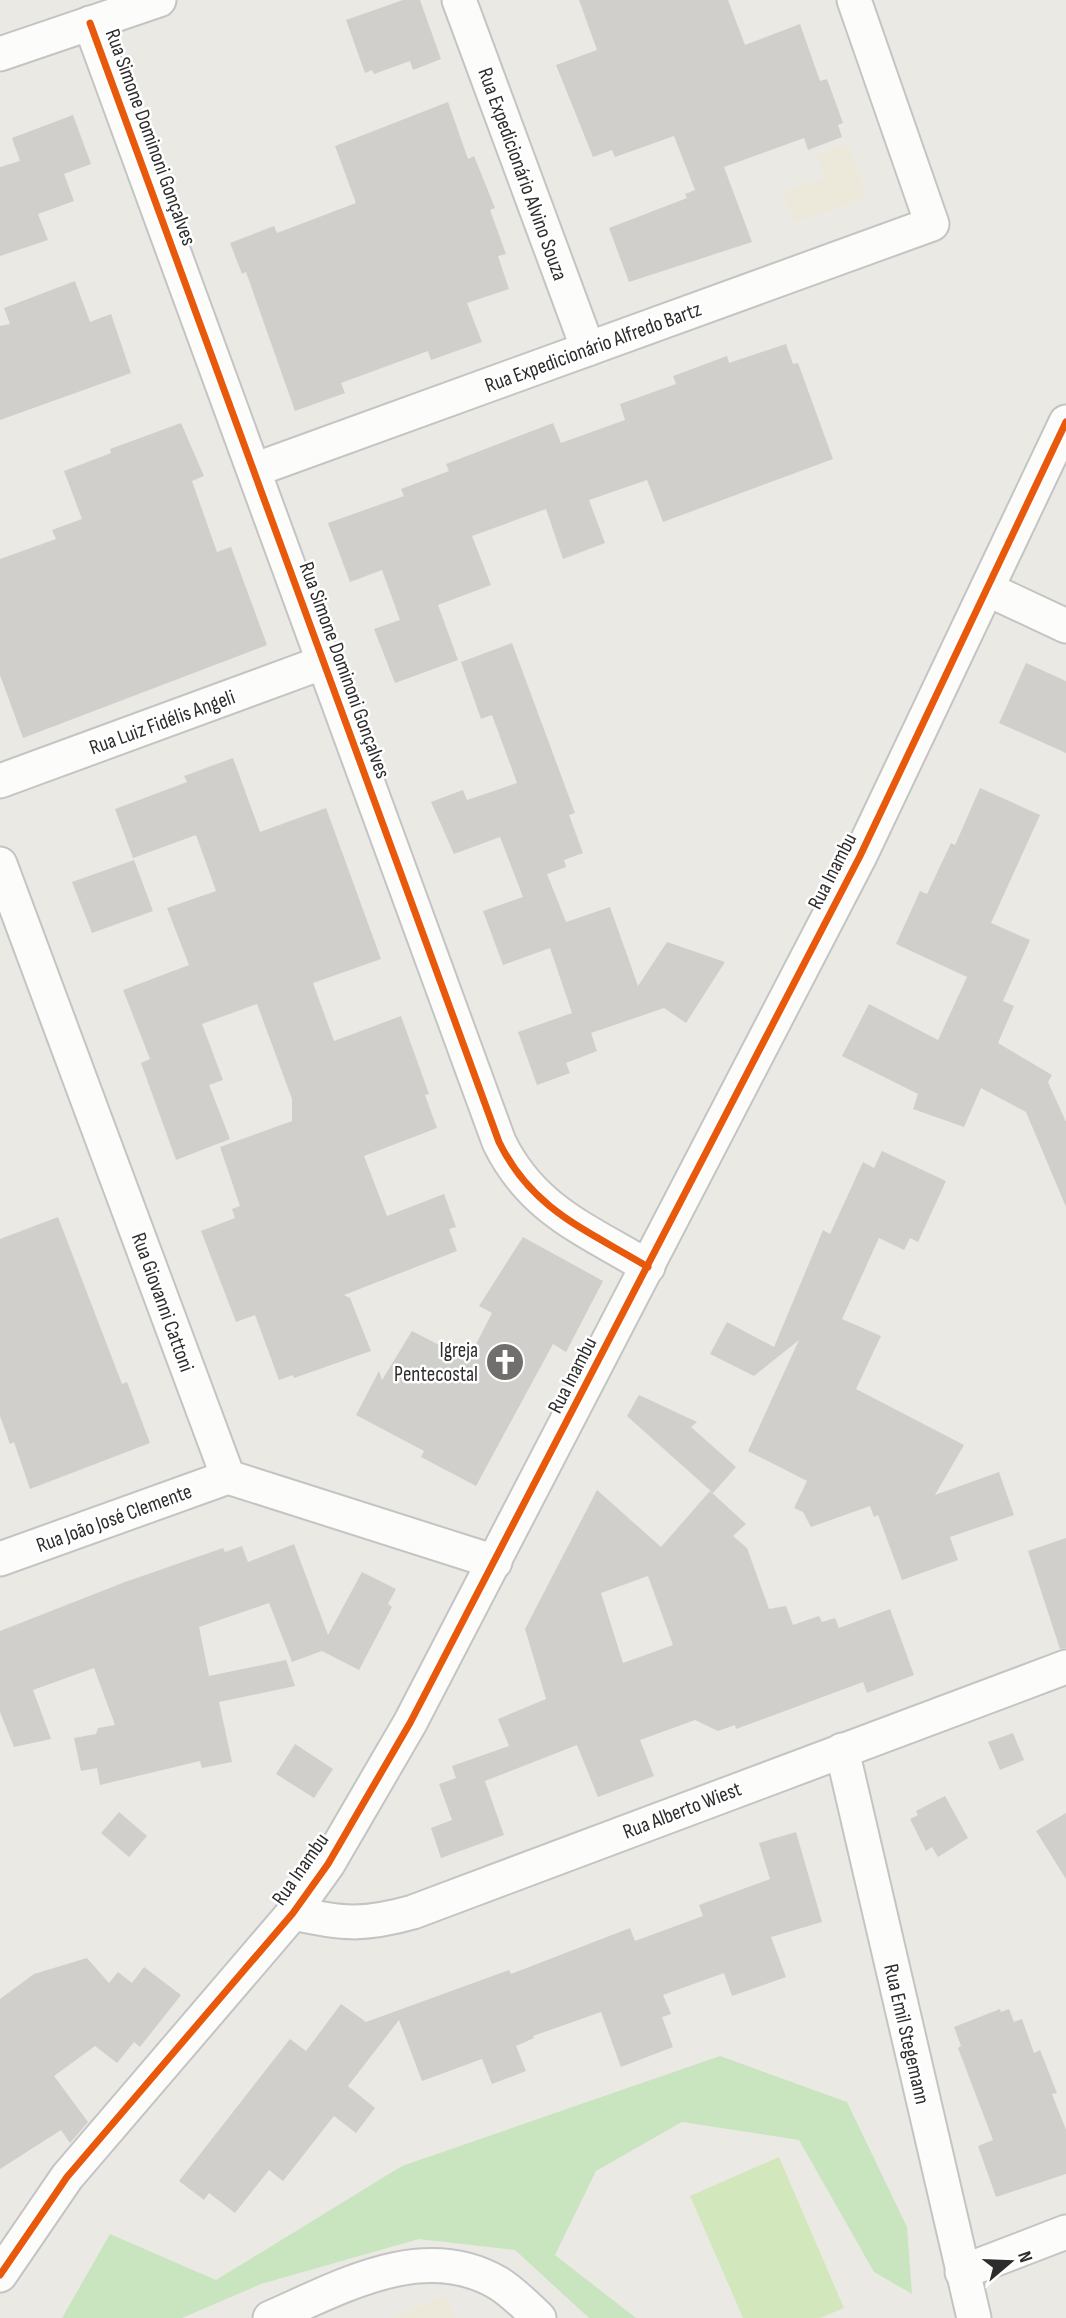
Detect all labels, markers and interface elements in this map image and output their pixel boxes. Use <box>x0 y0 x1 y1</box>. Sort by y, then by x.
street label: Rua Simone Dominoni Gonçalves <box>100 26 201 249</box>
street label: Rua Expedicionário Alvino Souza <box>472 64 573 284</box>
street label: Rua Expedicionário Alfredo Bartz <box>482 297 705 398</box>
street label: Rua Simone Dominoni Gonçalves <box>294 559 395 782</box>
street label: Rua Luiz Fidélis Angeli <box>86 685 238 760</box>
street label: Rua Inambu <box>803 829 862 914</box>
street label: Rua Giovanni Cattoni <box>126 1229 199 1375</box>
street label: Rua Inambu <box>543 1333 602 1418</box>
place label: Igreja Pentecostal <box>394 1338 478 1387</box>
church icon: Igreja Pentecostal <box>484 1341 526 1383</box>
street label: Rua João José Clemente <box>33 1479 195 1558</box>
street label: Rua Alberto Wiest <box>619 1776 745 1844</box>
street label: Rua Inambu <box>267 1828 334 1910</box>
street label: Rua Emil Stegemann <box>878 1962 935 2107</box>
north arrow <box>975 2227 1045 2297</box>
text: N <box>1012 2248 1037 2265</box>

